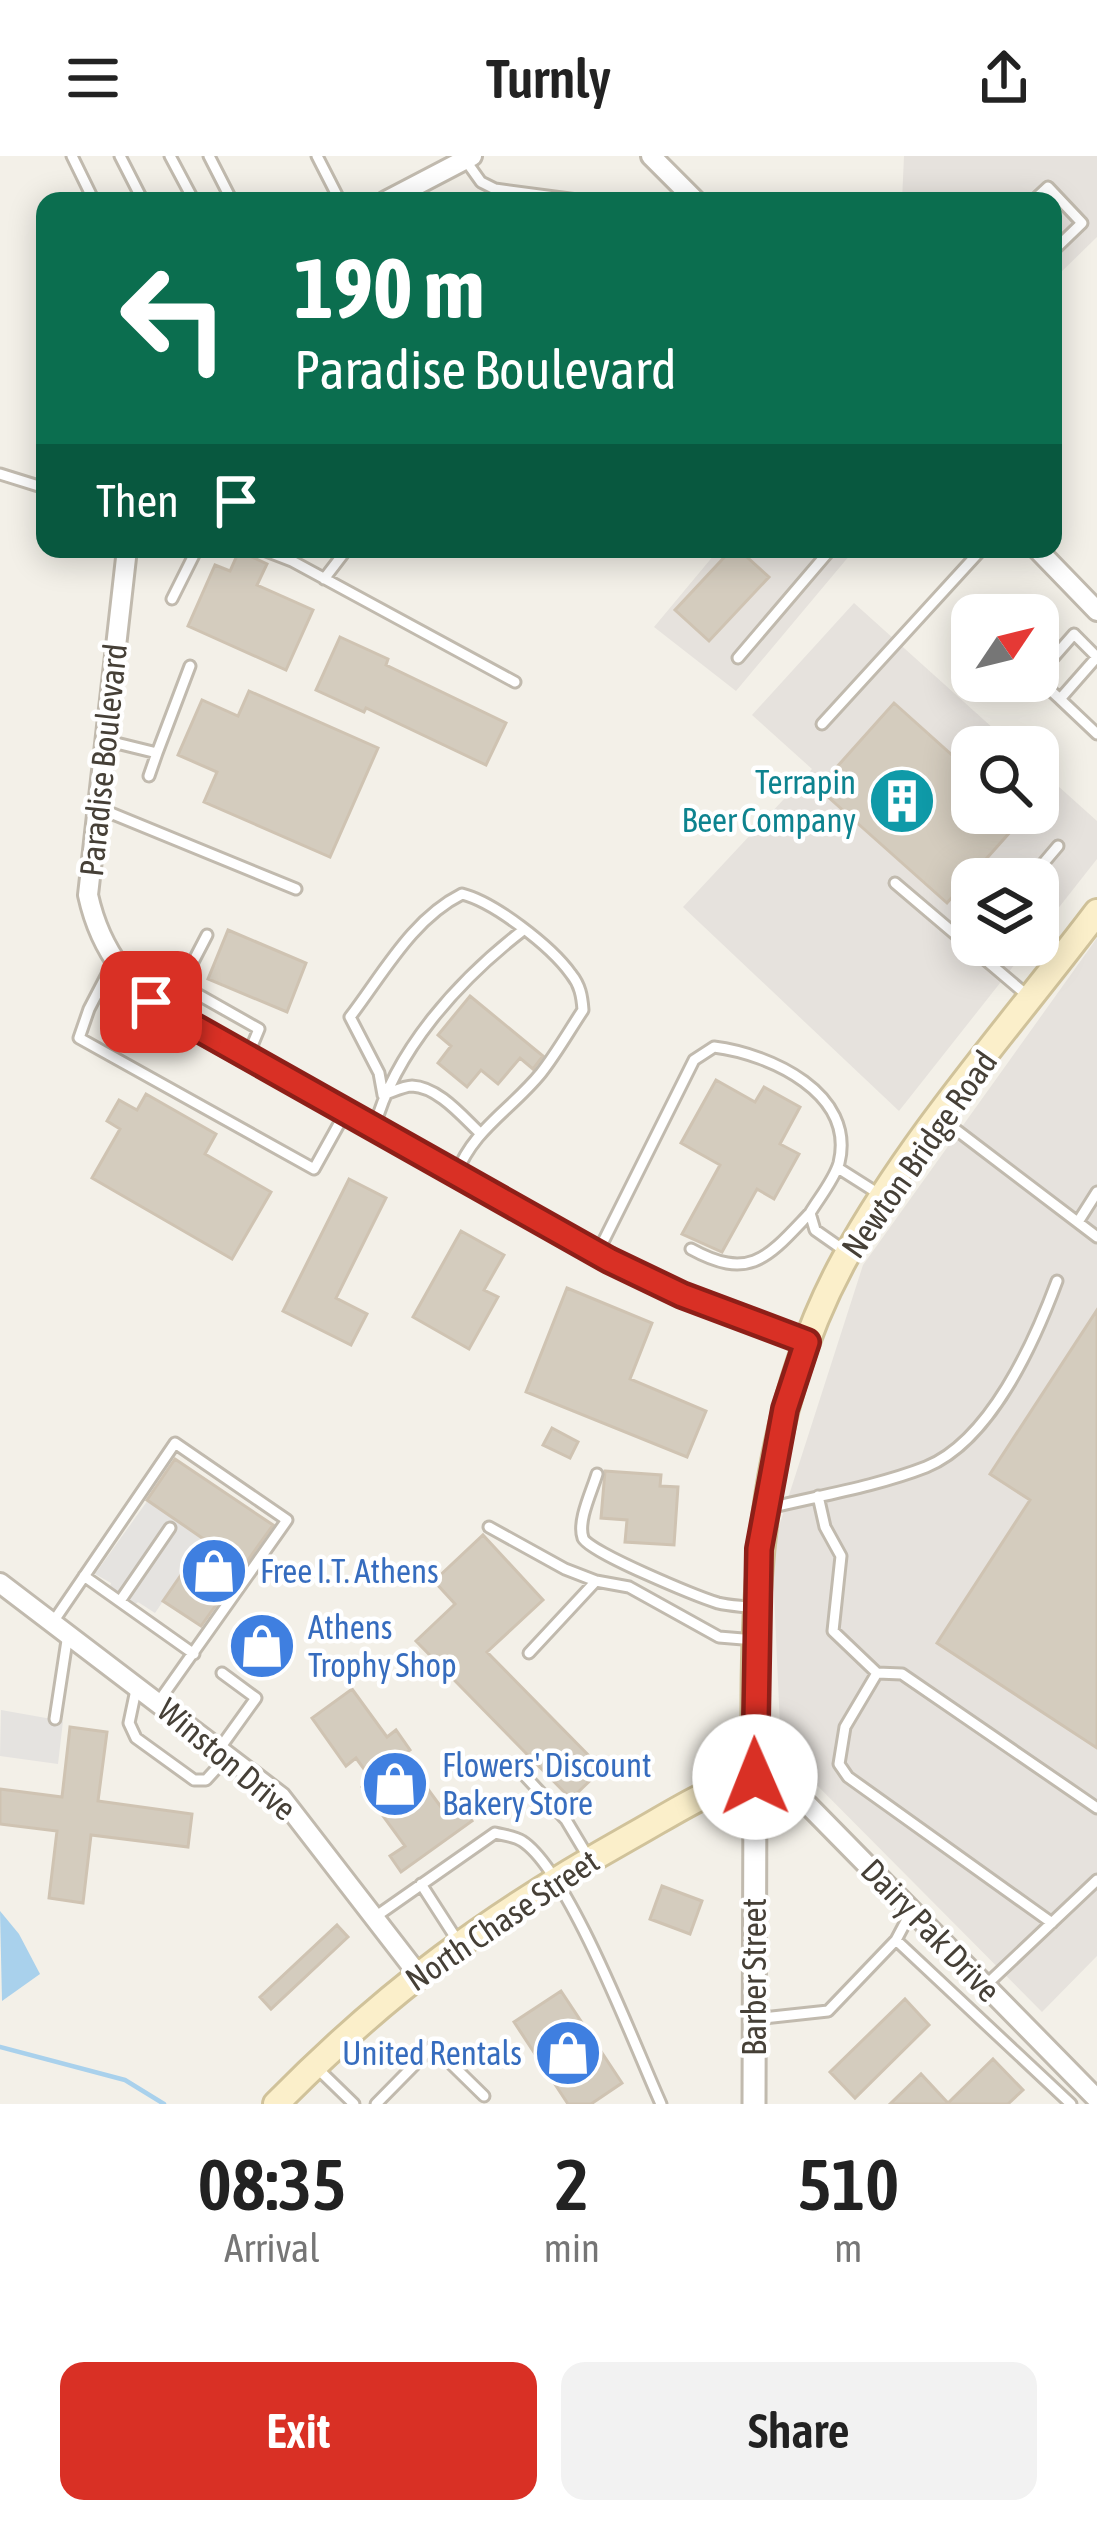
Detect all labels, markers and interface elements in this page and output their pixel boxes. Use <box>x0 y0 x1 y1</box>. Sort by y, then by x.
icon: menu <box>60 45 126 111</box>
icon: share <box>971 45 1037 111</box>
text: Turnly <box>486 48 611 109</box>
icon: left <box>96 240 252 396</box>
text: 190 m <box>294 240 484 336</box>
text: Paradise Boulevard <box>294 339 677 400</box>
icon: arrive <box>203 468 269 534</box>
text: Then <box>96 475 179 527</box>
north arrow <box>951 594 1059 702</box>
map controls <box>951 594 1059 966</box>
street label: Paradise Boulevard <box>72 642 134 878</box>
button: search <box>951 726 1059 834</box>
place label: Terrapin Beer Company <box>682 763 856 839</box>
building icon: Terrapin Beer Company <box>867 766 937 836</box>
button: layers <box>951 858 1059 966</box>
pin <box>100 951 202 1053</box>
icon: arrive <box>118 969 184 1035</box>
street label: Newton Bridge Road <box>834 1043 1004 1265</box>
shop icon: Free I.T. Athens <box>179 1536 249 1606</box>
place label: Free I.T. Athens <box>260 1552 439 1590</box>
place label: Athens Trophy Shop <box>308 1608 457 1684</box>
shop icon: Athens Trophy Shop <box>227 1611 297 1681</box>
street label: Winston Drive <box>150 1690 304 1828</box>
position arrow <box>692 1714 818 1840</box>
place label: Flowers' Discount Bakery Store <box>442 1746 651 1822</box>
shop icon: Flowers' Discount Bakery Store <box>360 1749 430 1819</box>
street label: North Chase Street <box>398 1842 606 1998</box>
street label: Dairy Pak Drive <box>854 1851 1008 2009</box>
street label: Barber Street <box>735 1898 773 2056</box>
shop icon: United Rentals <box>533 2018 603 2088</box>
place label: United Rentals <box>342 2034 522 2072</box>
text: 08:35 <box>198 2143 346 2225</box>
text: 2 <box>555 2143 589 2225</box>
text: 510 <box>798 2143 899 2225</box>
text: Arrival <box>224 2226 320 2270</box>
text: min <box>544 2226 600 2270</box>
text: m <box>834 2226 862 2270</box>
button: Exit <box>60 2362 537 2500</box>
button: Share <box>561 2362 1037 2500</box>

